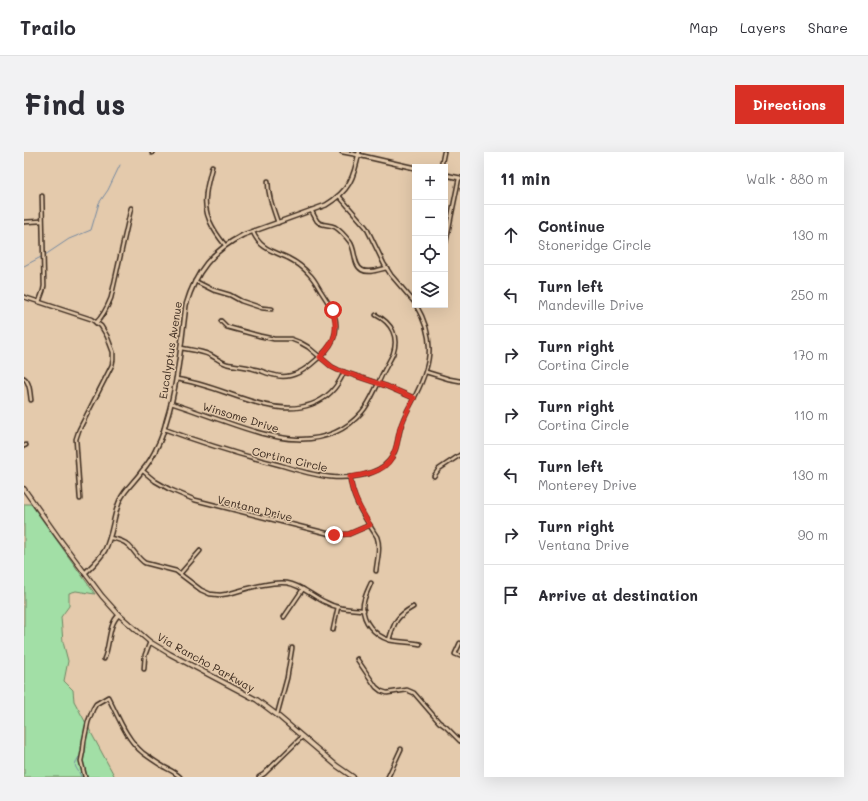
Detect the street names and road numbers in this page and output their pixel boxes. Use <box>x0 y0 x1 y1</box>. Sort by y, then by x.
street label: Eucalyptus Avenue <box>155 300 185 400</box>
street label: Winsome Drive <box>201 398 281 436</box>
street label: Cortina Circle <box>251 443 330 475</box>
street label: Ventana Drive <box>216 491 294 525</box>
street label: Via Rancho Parkway <box>154 629 258 695</box>

